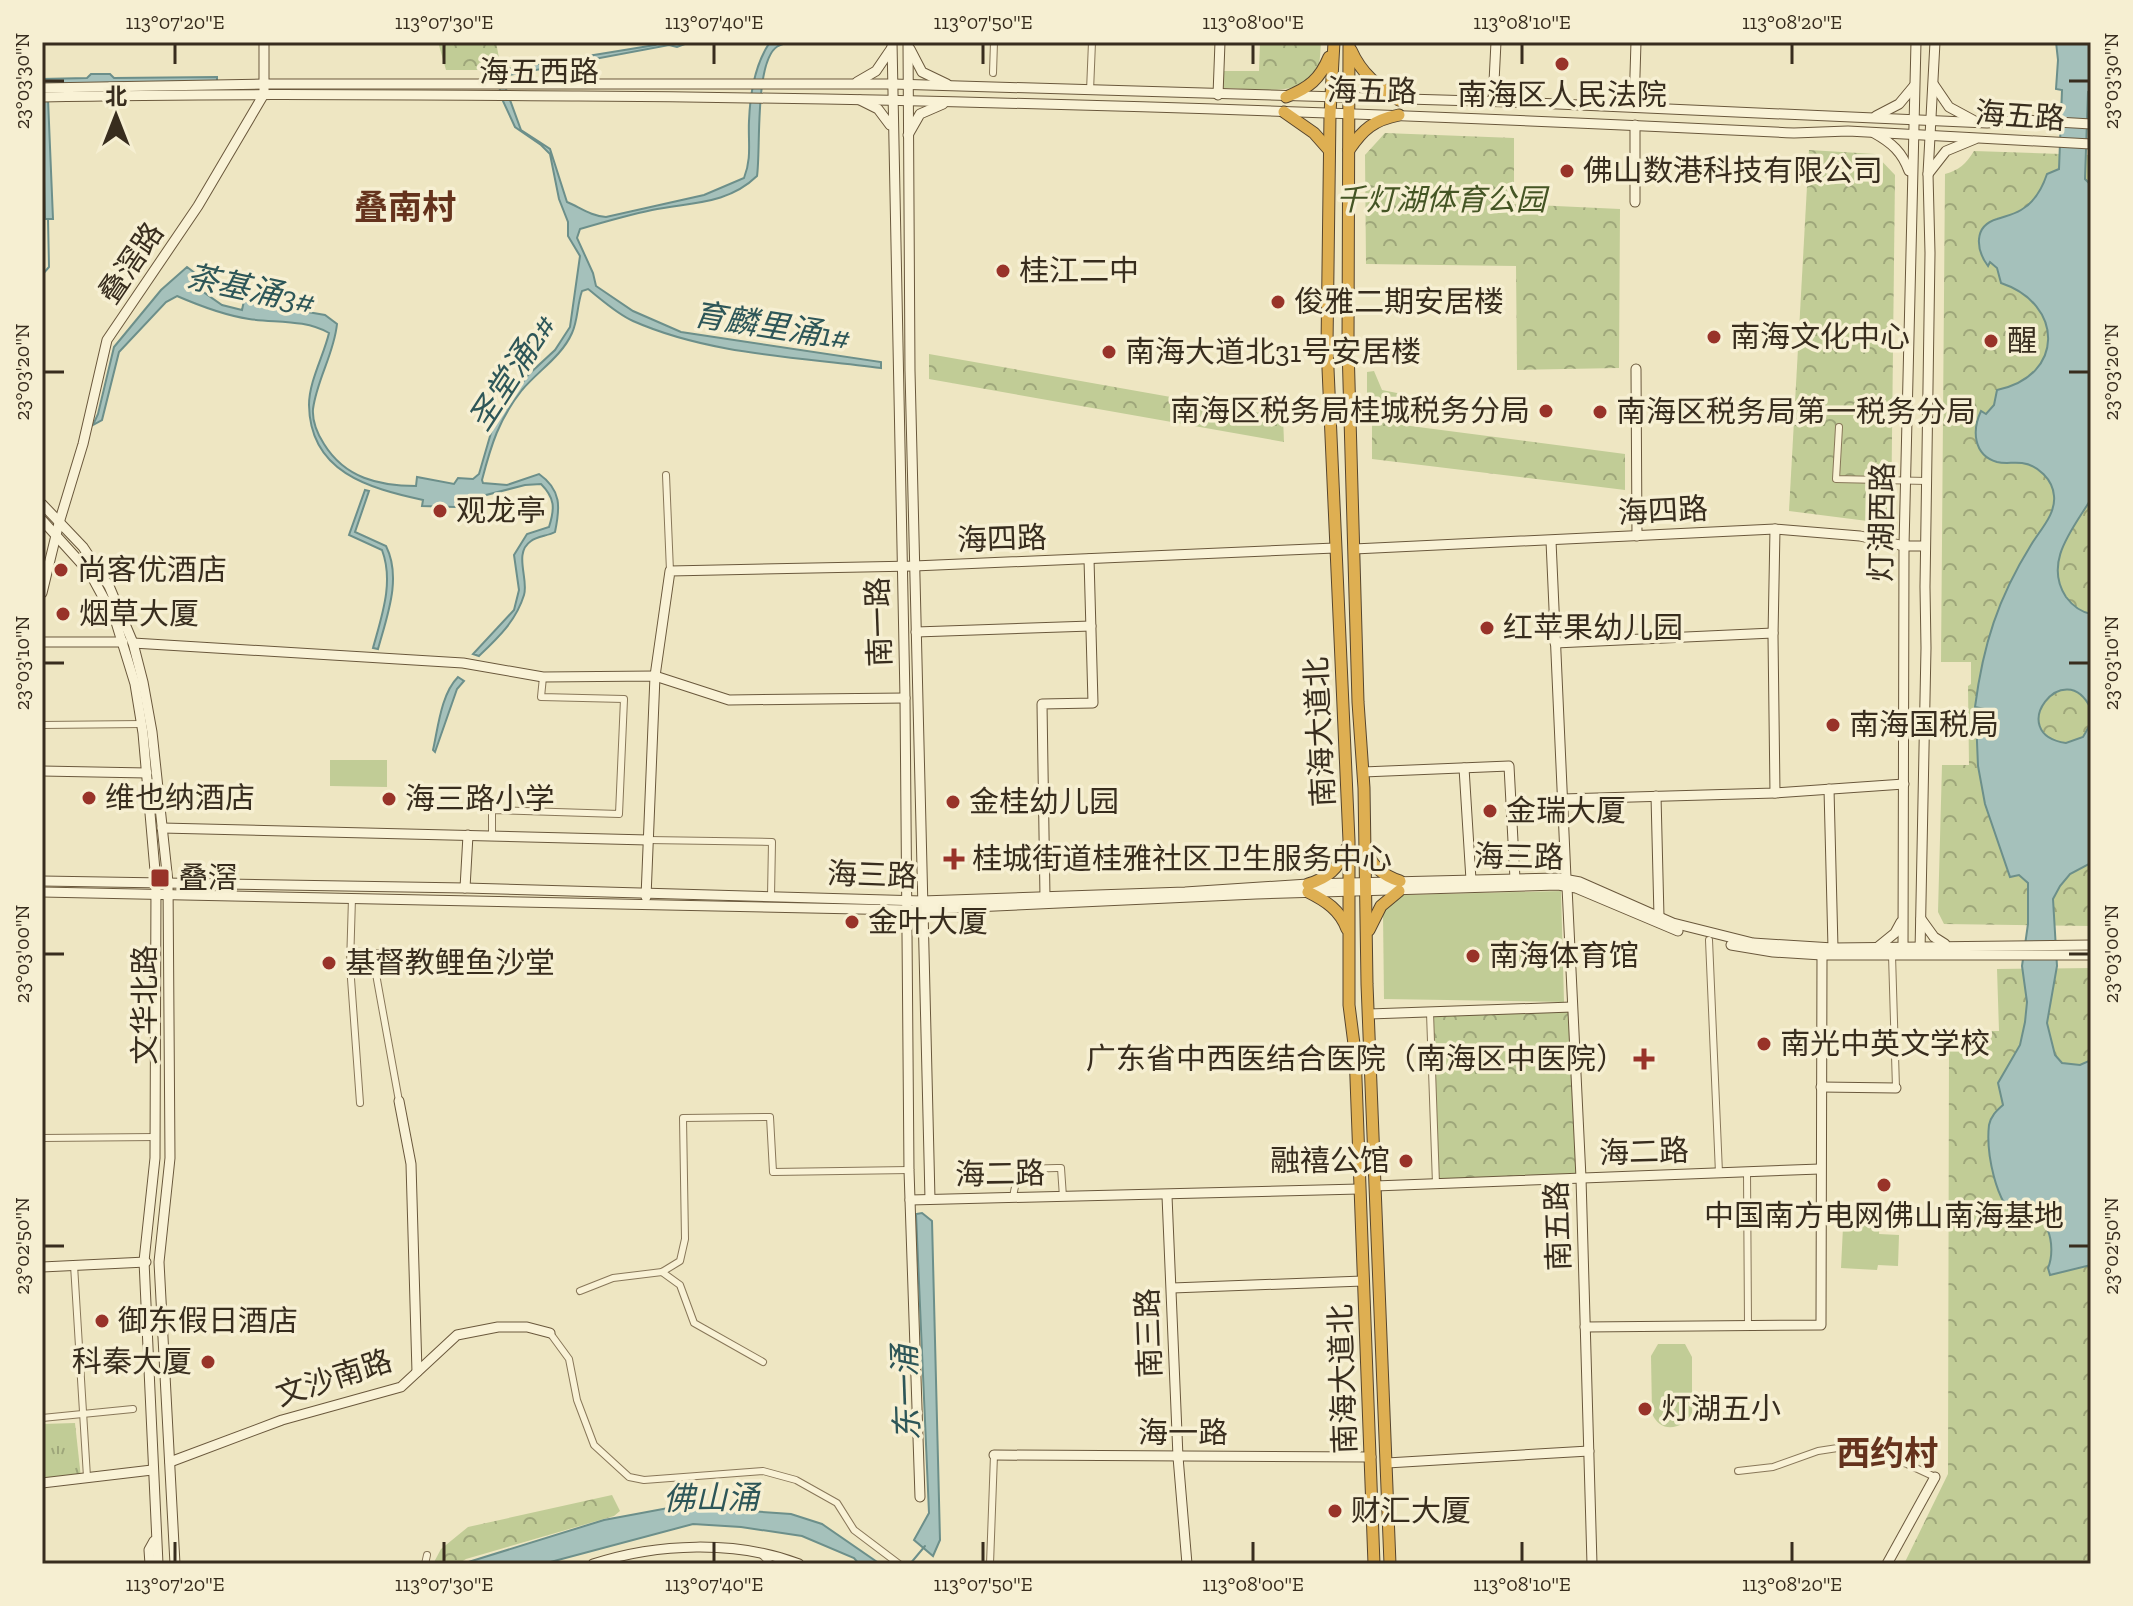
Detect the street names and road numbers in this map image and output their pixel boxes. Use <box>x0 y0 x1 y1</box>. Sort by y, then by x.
street label: 海五西路 <box>479 54 599 90</box>
street label: 海五路 <box>1327 72 1417 110</box>
street label: 海五路 <box>1974 95 2066 137</box>
street label: 叠滘路 <box>91 216 171 310</box>
street label: 灯湖西路 <box>1863 462 1901 582</box>
street label: 海四路 <box>1617 491 1709 531</box>
street label: 海四路 <box>956 519 1048 559</box>
street label: 南一路 <box>859 576 899 668</box>
street label: 南海大道北 <box>1298 656 1342 808</box>
street label: 海三路 <box>1474 838 1564 876</box>
street label: 海三路 <box>826 855 918 895</box>
street label: 文华北路 <box>127 945 163 1065</box>
street label: 海二路 <box>1598 1132 1690 1172</box>
street label: 海二路 <box>955 1155 1045 1193</box>
street label: 南五路 <box>1538 1180 1578 1272</box>
street label: 南三路 <box>1129 1287 1169 1379</box>
street label: 南海大道北 <box>1322 1303 1364 1455</box>
street label: 文沙南路 <box>271 1342 397 1414</box>
street label: 海一路 <box>1138 1415 1228 1451</box>

